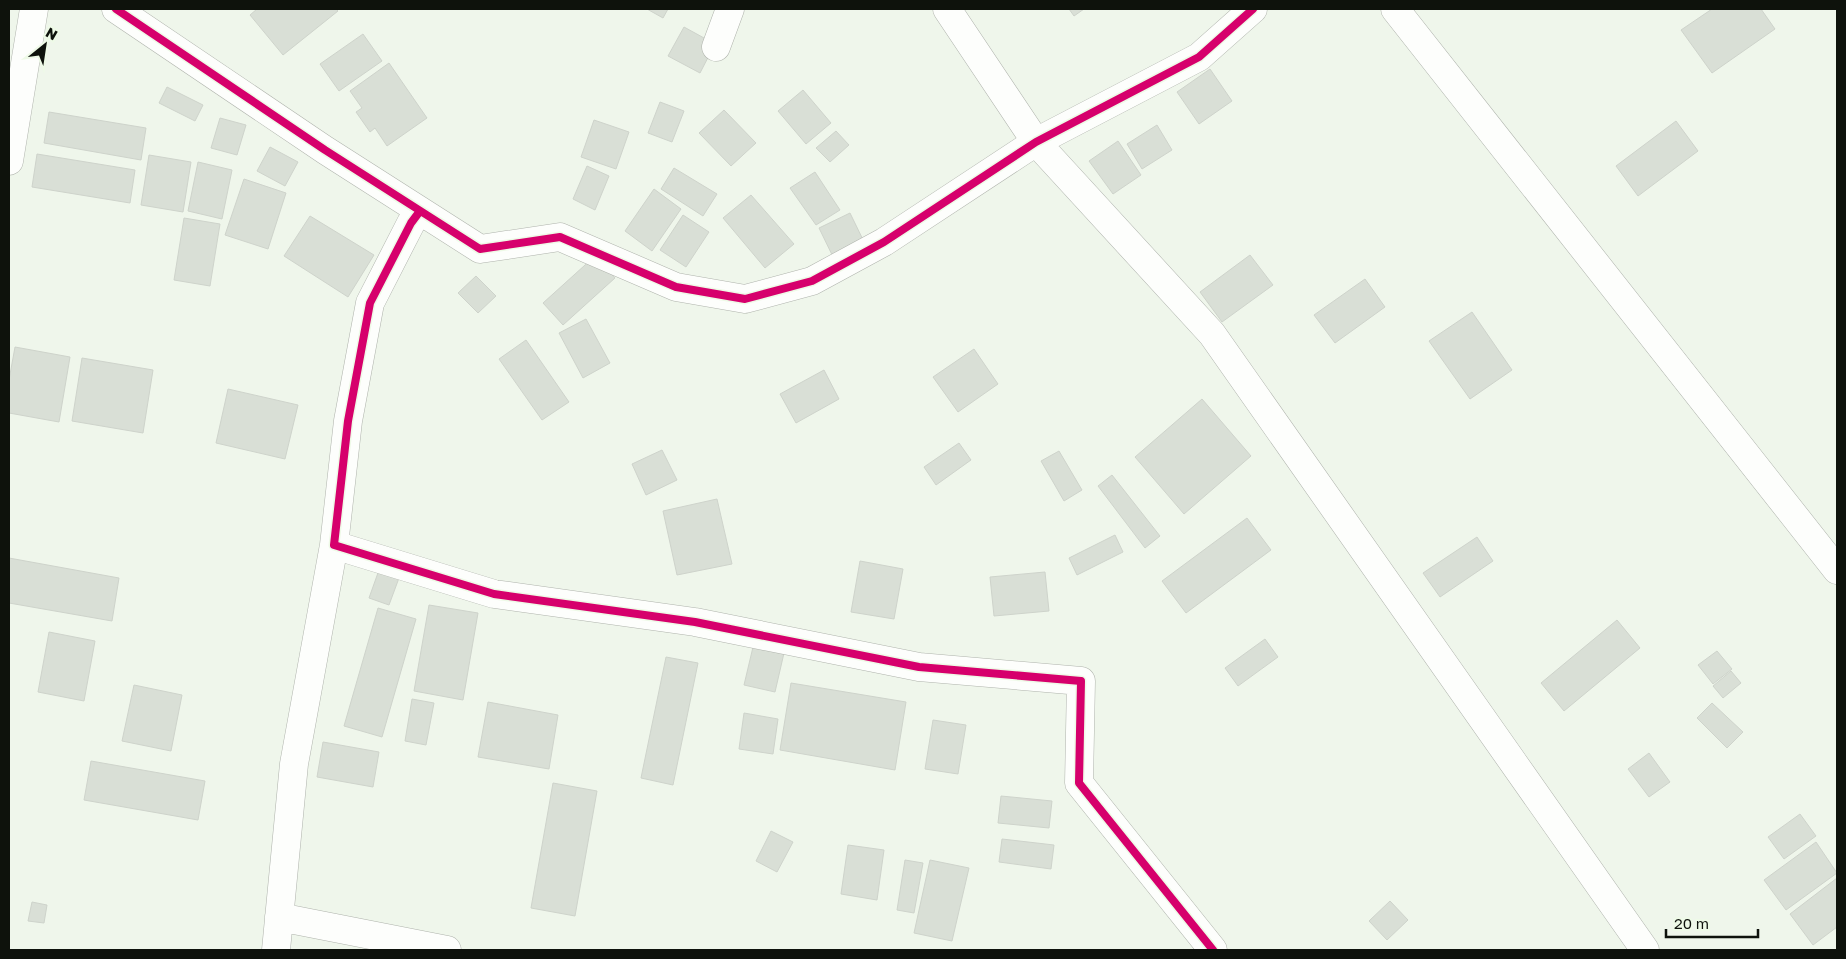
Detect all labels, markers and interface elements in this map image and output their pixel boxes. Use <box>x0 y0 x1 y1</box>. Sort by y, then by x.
north arrow <box>20 20 70 70</box>
text: N <box>43 23 61 43</box>
scale bar <box>1666 906 1758 938</box>
text: 20 m <box>1674 914 1709 932</box>

